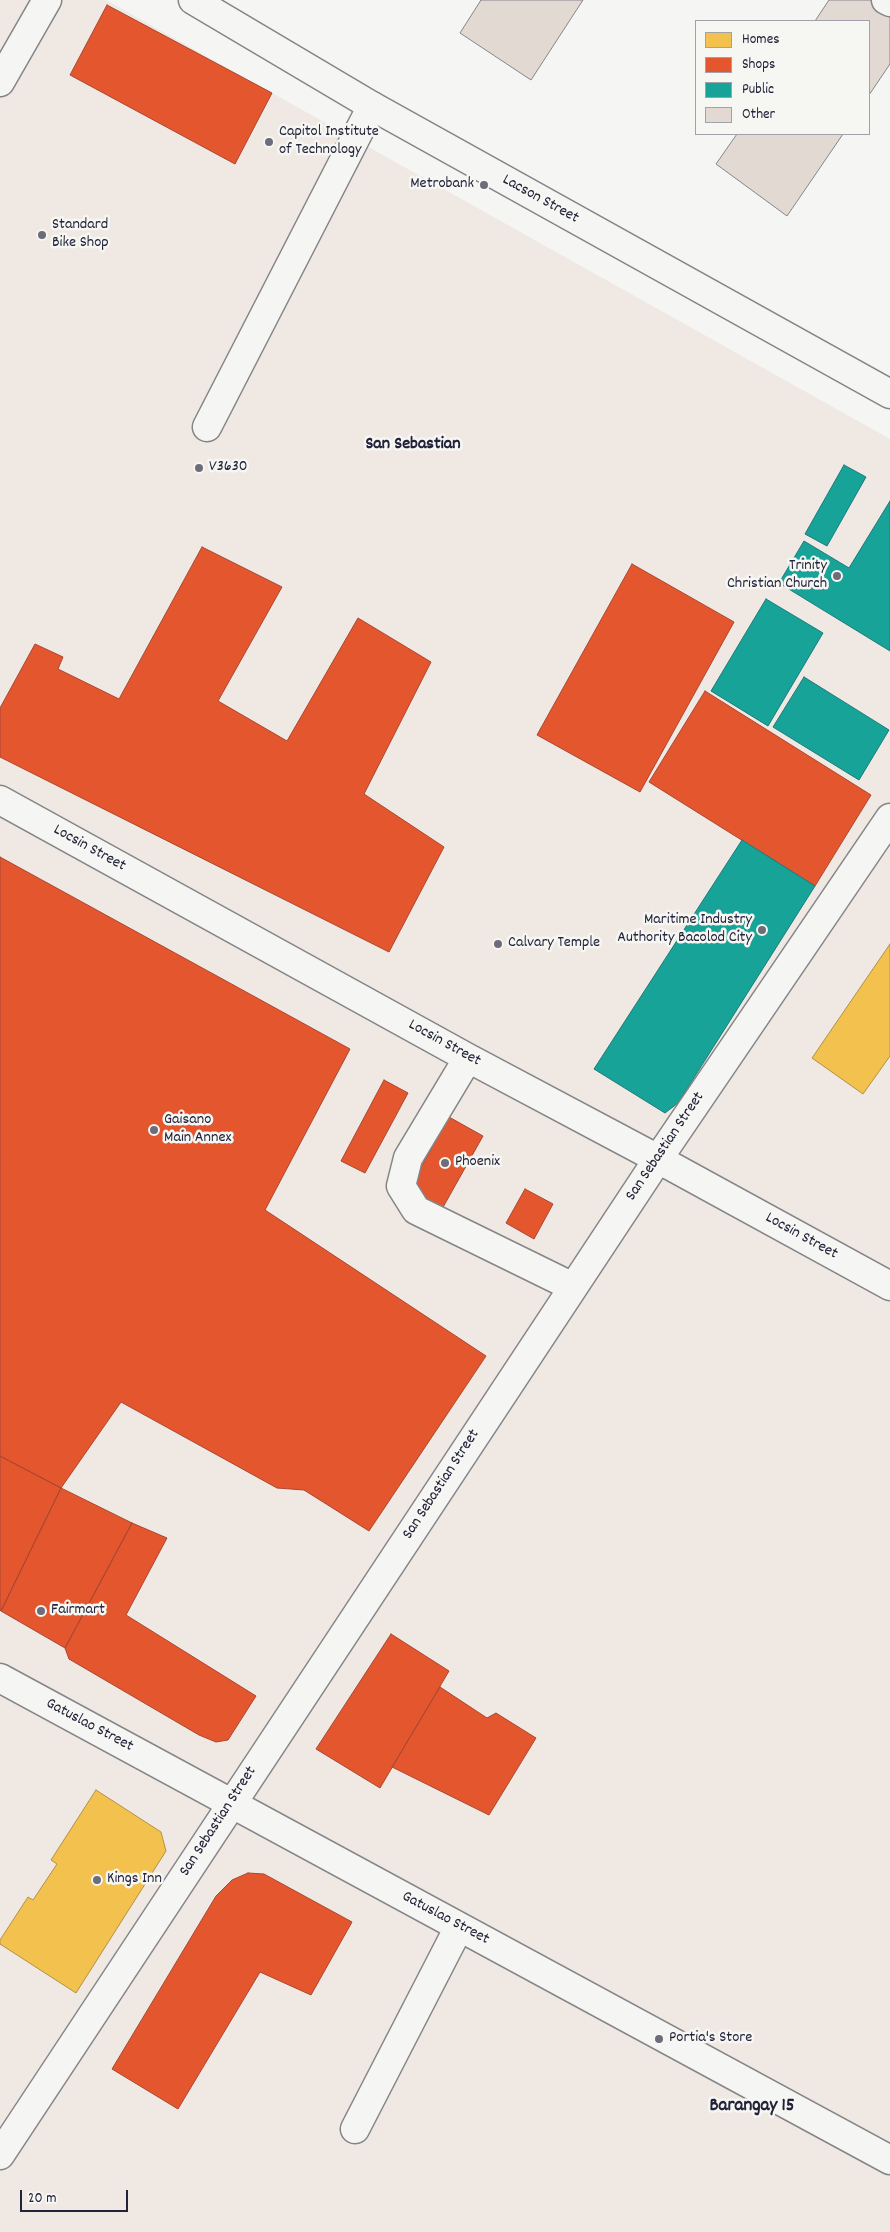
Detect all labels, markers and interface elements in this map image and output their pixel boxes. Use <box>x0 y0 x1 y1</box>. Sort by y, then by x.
legend <box>695 20 870 135</box>
text: Homes <box>742 29 780 51</box>
text: Shops <box>742 54 775 76</box>
text: Public <box>742 79 774 101</box>
text: Other <box>742 104 775 126</box>
place label: Capitol Institute of Technology <box>279 123 379 161</box>
marker: Capitol Institute of Technology <box>263 136 275 148</box>
street label: Lacson Street <box>498 171 582 229</box>
place label: Metrobank <box>410 175 474 195</box>
marker: Metrobank <box>478 179 490 191</box>
place label: Standard Bike Shop <box>52 216 109 254</box>
marker: Standard Bike Shop <box>36 229 48 241</box>
district label: San Sebastian <box>365 435 461 457</box>
place label: V3630 <box>209 458 247 478</box>
marker: V3630 <box>193 462 205 474</box>
place label: Trinity Christian Church <box>727 557 827 595</box>
marker: Trinity Christian Church <box>831 570 843 582</box>
street label: Locsin Street <box>49 821 129 877</box>
place label: Maritime Industry Authority Bacolod City <box>617 911 752 949</box>
marker: Maritime Industry Authority Bacolod City <box>756 924 768 936</box>
place label: Calvary Temple <box>508 934 600 954</box>
marker: Calvary Temple <box>492 938 504 950</box>
street label: Locsin Street <box>404 1016 484 1072</box>
street label: San Sebastian Street <box>622 1089 710 1205</box>
place label: Gaisano Main Annex <box>164 1111 231 1149</box>
marker: Gaisano Main Annex <box>148 1124 160 1136</box>
place label: Phoenix <box>455 1153 500 1173</box>
marker: Phoenix <box>439 1157 451 1169</box>
street label: Locsin Street <box>761 1209 841 1265</box>
street label: San Sebastian Street <box>399 1426 485 1544</box>
place label: Fairmart <box>51 1601 105 1621</box>
marker: Fairmart <box>35 1605 47 1617</box>
street label: Gatuslao Street <box>42 1695 136 1757</box>
street label: San Sebastian Street <box>176 1763 262 1881</box>
place label: Kings Inn <box>107 1870 162 1890</box>
marker: Kings Inn <box>91 1874 103 1886</box>
street label: Gatuslao Street <box>398 1888 492 1950</box>
place label: Portia's Store <box>669 2029 752 2049</box>
marker: Portia's Store <box>653 2033 665 2045</box>
district label: Barangay 15 <box>710 2096 794 2118</box>
scale bar <box>22 2180 130 2212</box>
text: 20 m <box>28 2188 56 2210</box>

